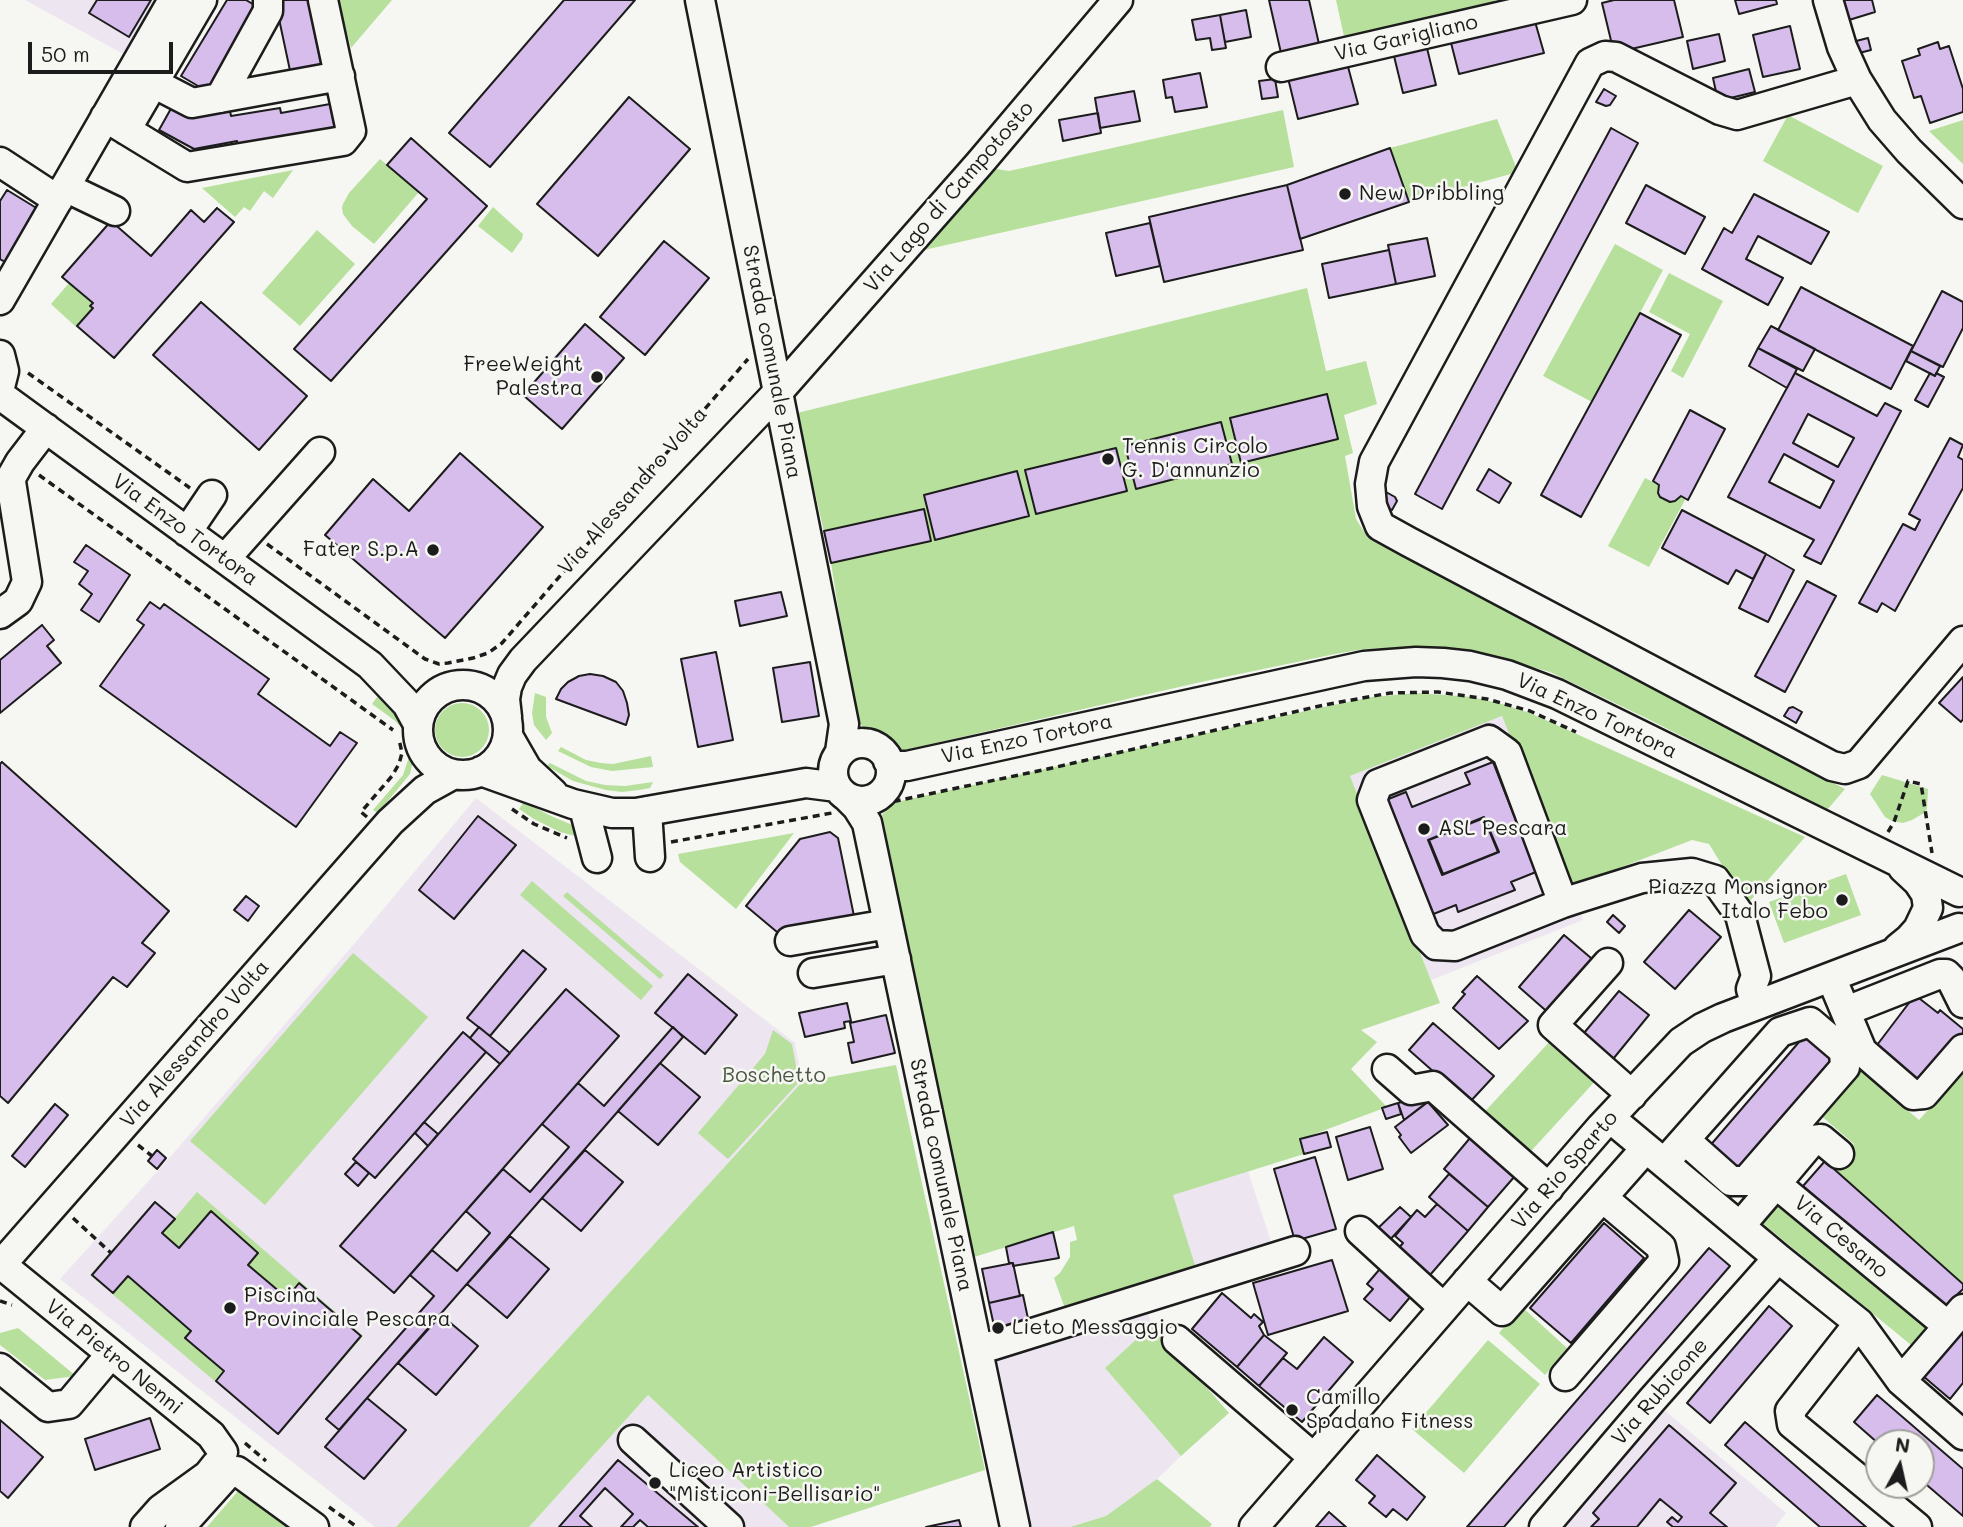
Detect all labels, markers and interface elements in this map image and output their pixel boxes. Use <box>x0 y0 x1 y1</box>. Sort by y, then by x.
street label: Via Garigliano <box>1332 9 1480 67</box>
scale bar <box>32 28 177 72</box>
text: 50 m <box>41 40 90 67</box>
street label: Via Lago di Campotosto <box>859 96 1039 298</box>
place label: New Dribbling <box>1359 181 1504 207</box>
marker: New Dribbling <box>1337 186 1353 202</box>
street label: Strada comunale Piana <box>737 243 807 481</box>
place label: FreeWeight Palestra <box>464 352 583 402</box>
marker: FreeWeight Palestra <box>589 369 605 385</box>
street label: Via Alessandro Volta <box>553 402 713 580</box>
place label: Tennis Circolo G. D'annunzio <box>1122 434 1268 484</box>
marker: Tennis Circolo G. D'annunzio <box>1100 451 1116 467</box>
street label: Via Enzo Tortora <box>107 469 263 591</box>
place label: Fater S.p.A <box>303 537 419 563</box>
marker: Fater S.p.A <box>425 542 441 558</box>
street label: Via Enzo Tortora <box>1513 668 1681 764</box>
street label: Via Enzo Tortora <box>939 709 1115 769</box>
place label: ASL Pescara <box>1438 816 1567 842</box>
marker: ASL Pescara <box>1416 821 1432 837</box>
place label: Piazza Monsignor Italo Febo <box>1648 875 1828 925</box>
marker: Piazza Monsignor Italo Febo <box>1834 892 1850 908</box>
street label: Via Alessandro Volta <box>115 955 275 1133</box>
street label: Strada comunale Piana <box>904 1056 978 1294</box>
park label: Boschetto <box>722 1063 826 1089</box>
street label: Via Rio Sparto <box>1507 1106 1623 1234</box>
street label: Via Cesano <box>1789 1190 1893 1284</box>
place label: Piscina Provinciale Pescara <box>244 1283 451 1333</box>
street label: Via Pietro Nenni <box>40 1294 188 1420</box>
marker: Piscina Provinciale Pescara <box>222 1300 238 1316</box>
place label: Lieto Messaggio <box>1012 1315 1177 1341</box>
marker: Lieto Messaggio <box>990 1320 1006 1336</box>
street label: Via Rubicone <box>1607 1333 1713 1451</box>
place label: Camillo Spadano Fitness <box>1306 1385 1474 1435</box>
marker: Camillo Spadano Fitness <box>1284 1402 1300 1418</box>
north arrow <box>1865 1429 1935 1499</box>
text: N <box>1894 1431 1912 1458</box>
place label: Liceo Artistico "Misticoni-Bellisario" <box>669 1458 880 1508</box>
marker: Liceo Artistico "Misticoni-Bellisario" <box>647 1475 663 1491</box>

